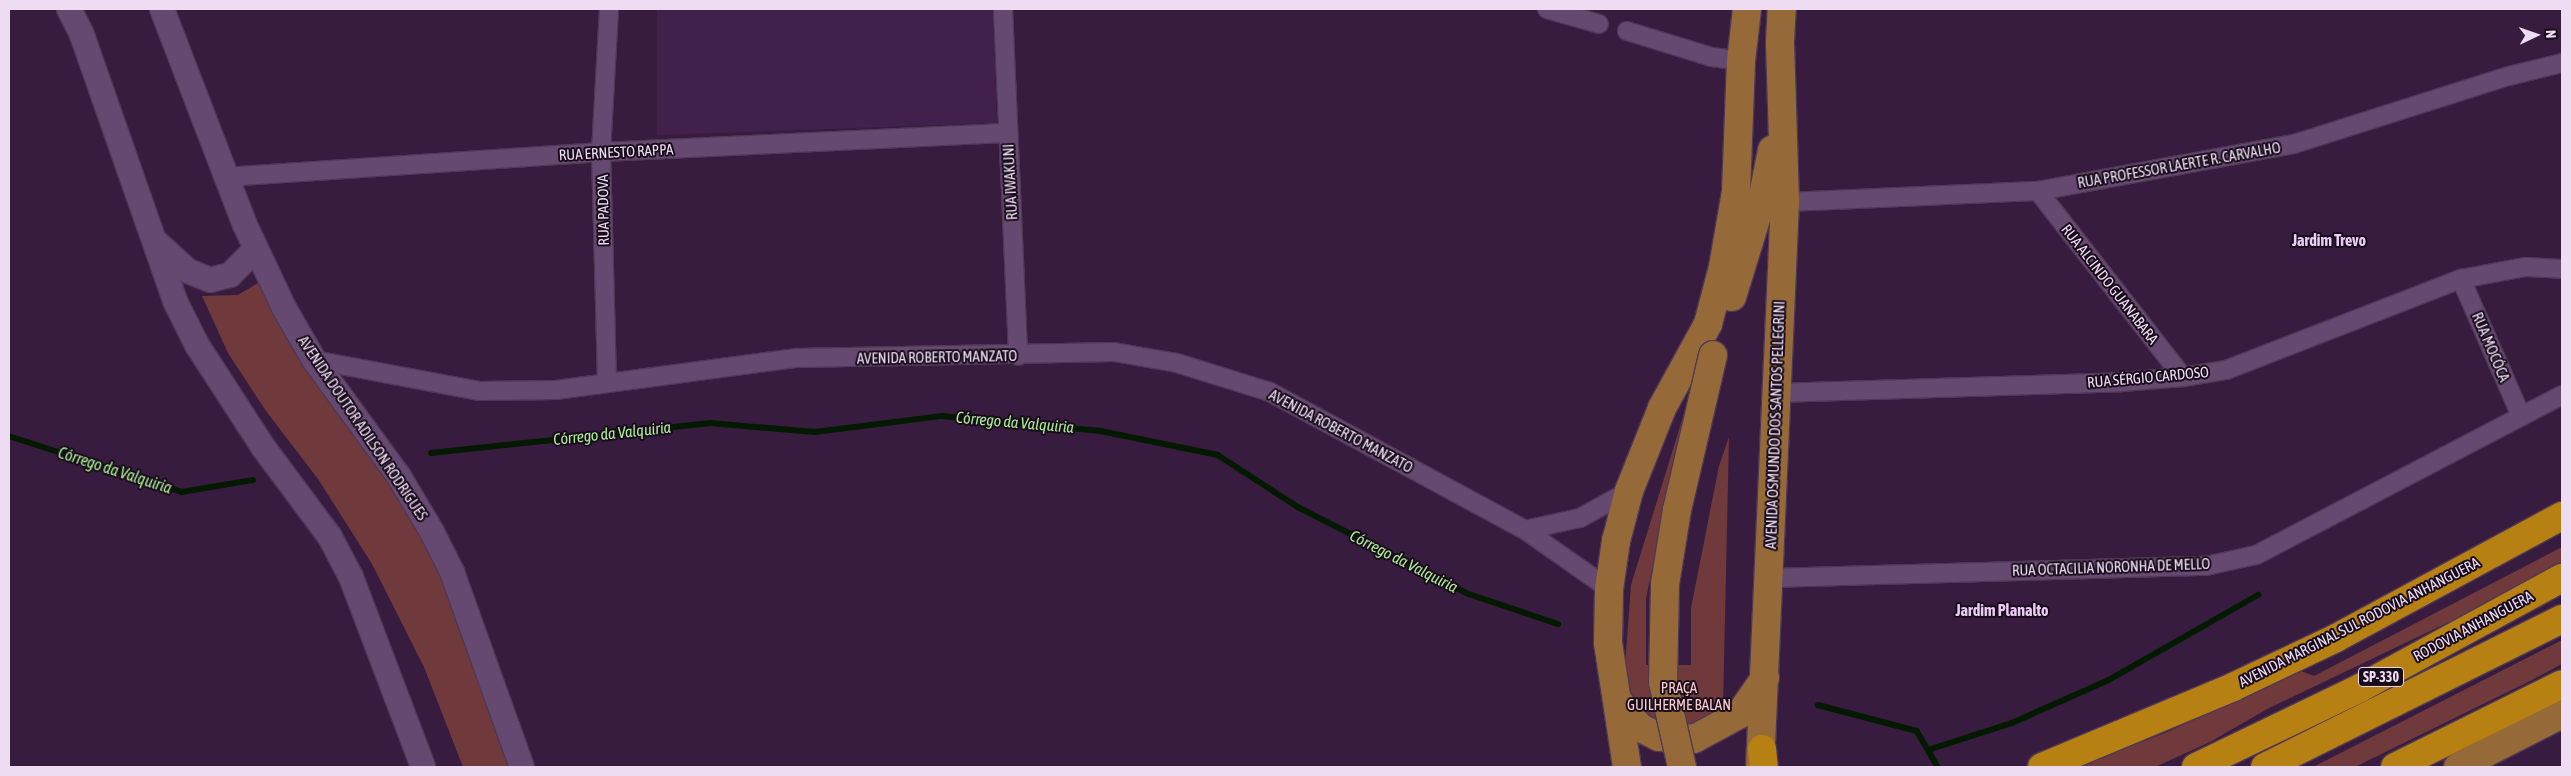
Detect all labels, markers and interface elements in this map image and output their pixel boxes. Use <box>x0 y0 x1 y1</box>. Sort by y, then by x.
north arrow <box>2511 10 2561 60</box>
text: N <box>2543 30 2559 39</box>
street label: RUA PROFESSOR LAERTE R. CARVALHO <box>2076 138 2282 192</box>
street label: RUA ERNESTO RAPPA <box>558 140 674 164</box>
street label: RUA IWAKUNI <box>999 143 1021 221</box>
street label: RUA PADOVA <box>593 174 613 246</box>
street label: RUA ALCINDO GUANABARA <box>2058 221 2162 347</box>
district label: Jardim Trevo <box>2292 230 2366 250</box>
street label: AVENIDA OSMUNDO DOS SANTOS PELLEGRINI <box>1762 301 1788 549</box>
street label: RUA MOCÓCA <box>2468 309 2514 385</box>
street label: AVENIDA DOUTOR ADILSON RODRIGUES <box>294 332 432 524</box>
street label: AVENIDA ROBERTO MANZATO <box>857 347 1017 367</box>
street label: RUA SÉRGIO CARDOSO <box>2086 363 2210 391</box>
street label: AVENIDA ROBERTO MANZATO <box>1266 385 1416 477</box>
water label: Córrego da Valquiria <box>955 407 1075 437</box>
water label: Córrego da Valquiria <box>552 417 672 449</box>
water label: Córrego da Valquiria <box>56 443 174 497</box>
water label: Córrego da Valquiria <box>1347 526 1461 596</box>
street label: AVENIDA MARGINAL SUL RODOVIA ANHANGUERA <box>2236 553 2482 691</box>
street label: RUA OCTACILIA NORONHA DE MELLO <box>2012 555 2210 579</box>
street label: RODOVIA ANHANGUERA <box>2410 587 2536 665</box>
district label: Jardim Planalto <box>1955 600 2049 620</box>
road number: SP-330 <box>2357 666 2405 689</box>
park label: PRAÇA GUILHERME BALAN <box>1627 678 1731 713</box>

